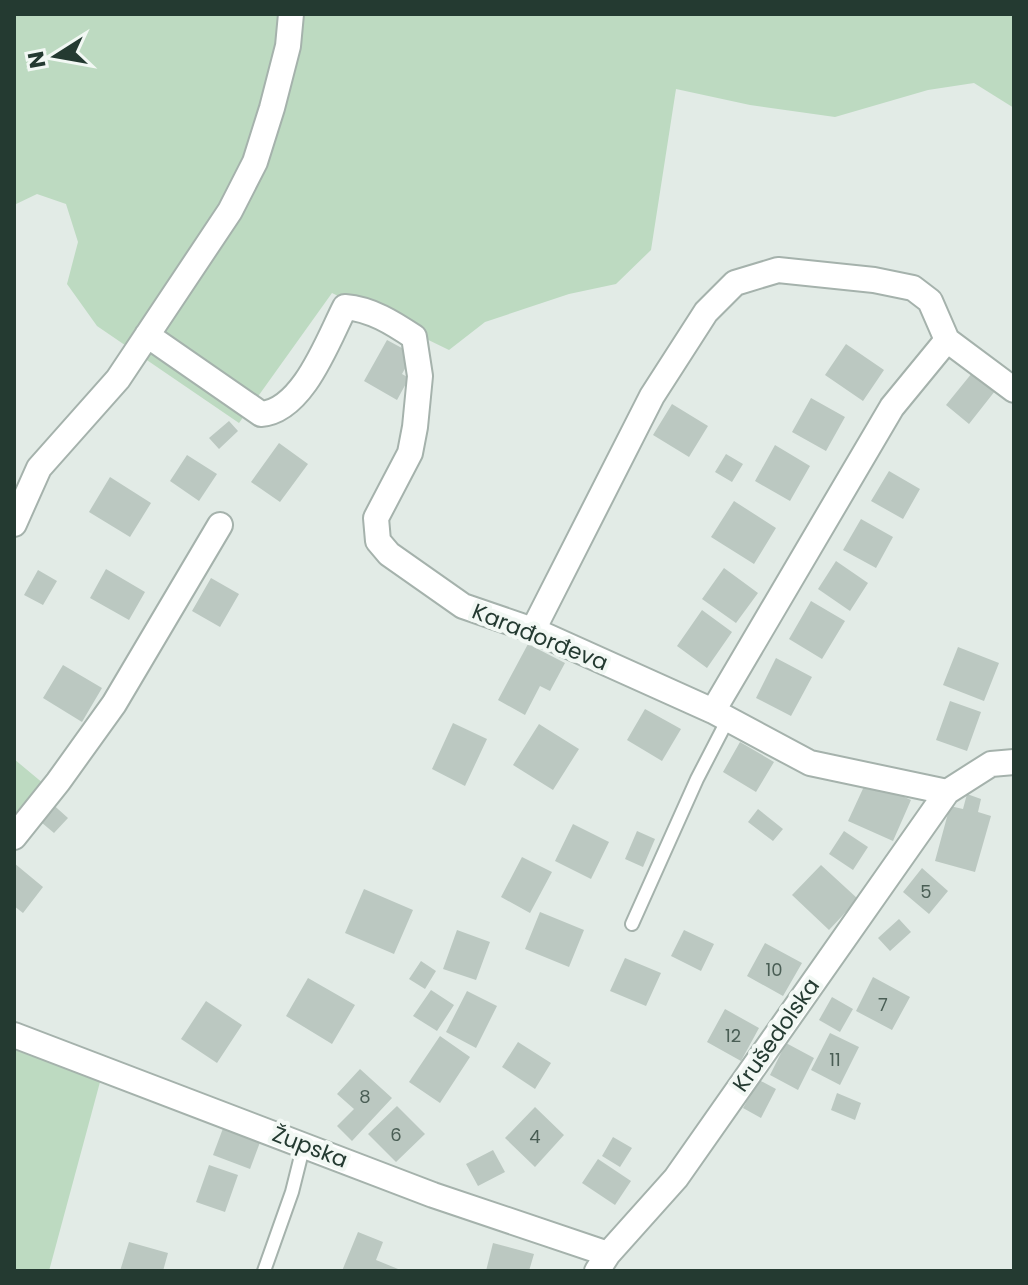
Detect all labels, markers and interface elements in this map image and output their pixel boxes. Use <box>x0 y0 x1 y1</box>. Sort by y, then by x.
north arrow <box>16 16 96 96</box>
text: N <box>20 49 54 71</box>
street label: Karađorđeva <box>467 596 613 678</box>
house number: 5 <box>920 879 932 904</box>
house number: 10 <box>765 957 783 982</box>
street label: Krušedolska <box>725 972 827 1098</box>
house number: 7 <box>878 992 888 1017</box>
house number: 12 <box>725 1023 741 1048</box>
house number: 11 <box>829 1047 841 1072</box>
house number: 8 <box>359 1084 371 1109</box>
street label: Župska <box>268 1118 352 1176</box>
house number: 6 <box>390 1122 402 1147</box>
house number: 4 <box>529 1124 541 1149</box>

